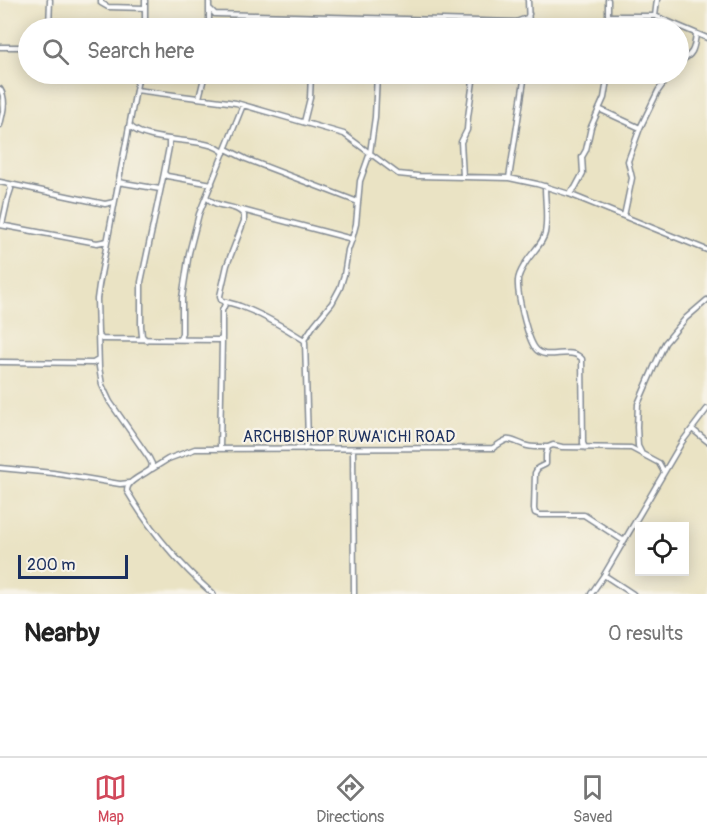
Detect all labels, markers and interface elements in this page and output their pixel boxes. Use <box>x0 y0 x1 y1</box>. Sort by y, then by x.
search box <box>18 18 689 84</box>
icon: search <box>39 35 72 68</box>
text: Search here <box>87 37 194 65</box>
street label: ARCHBISHOP RUWA'ICHI ROAD <box>243 427 455 447</box>
map controls <box>635 522 689 576</box>
button: locate <box>635 522 689 576</box>
scale bar <box>18 552 128 580</box>
text: 200 m <box>27 555 75 575</box>
text: Nearby <box>24 617 100 649</box>
text: 0 results <box>608 621 683 646</box>
tab: Map <box>94 771 127 827</box>
tab: Directions <box>316 771 384 827</box>
tab: Saved <box>573 771 613 827</box>

